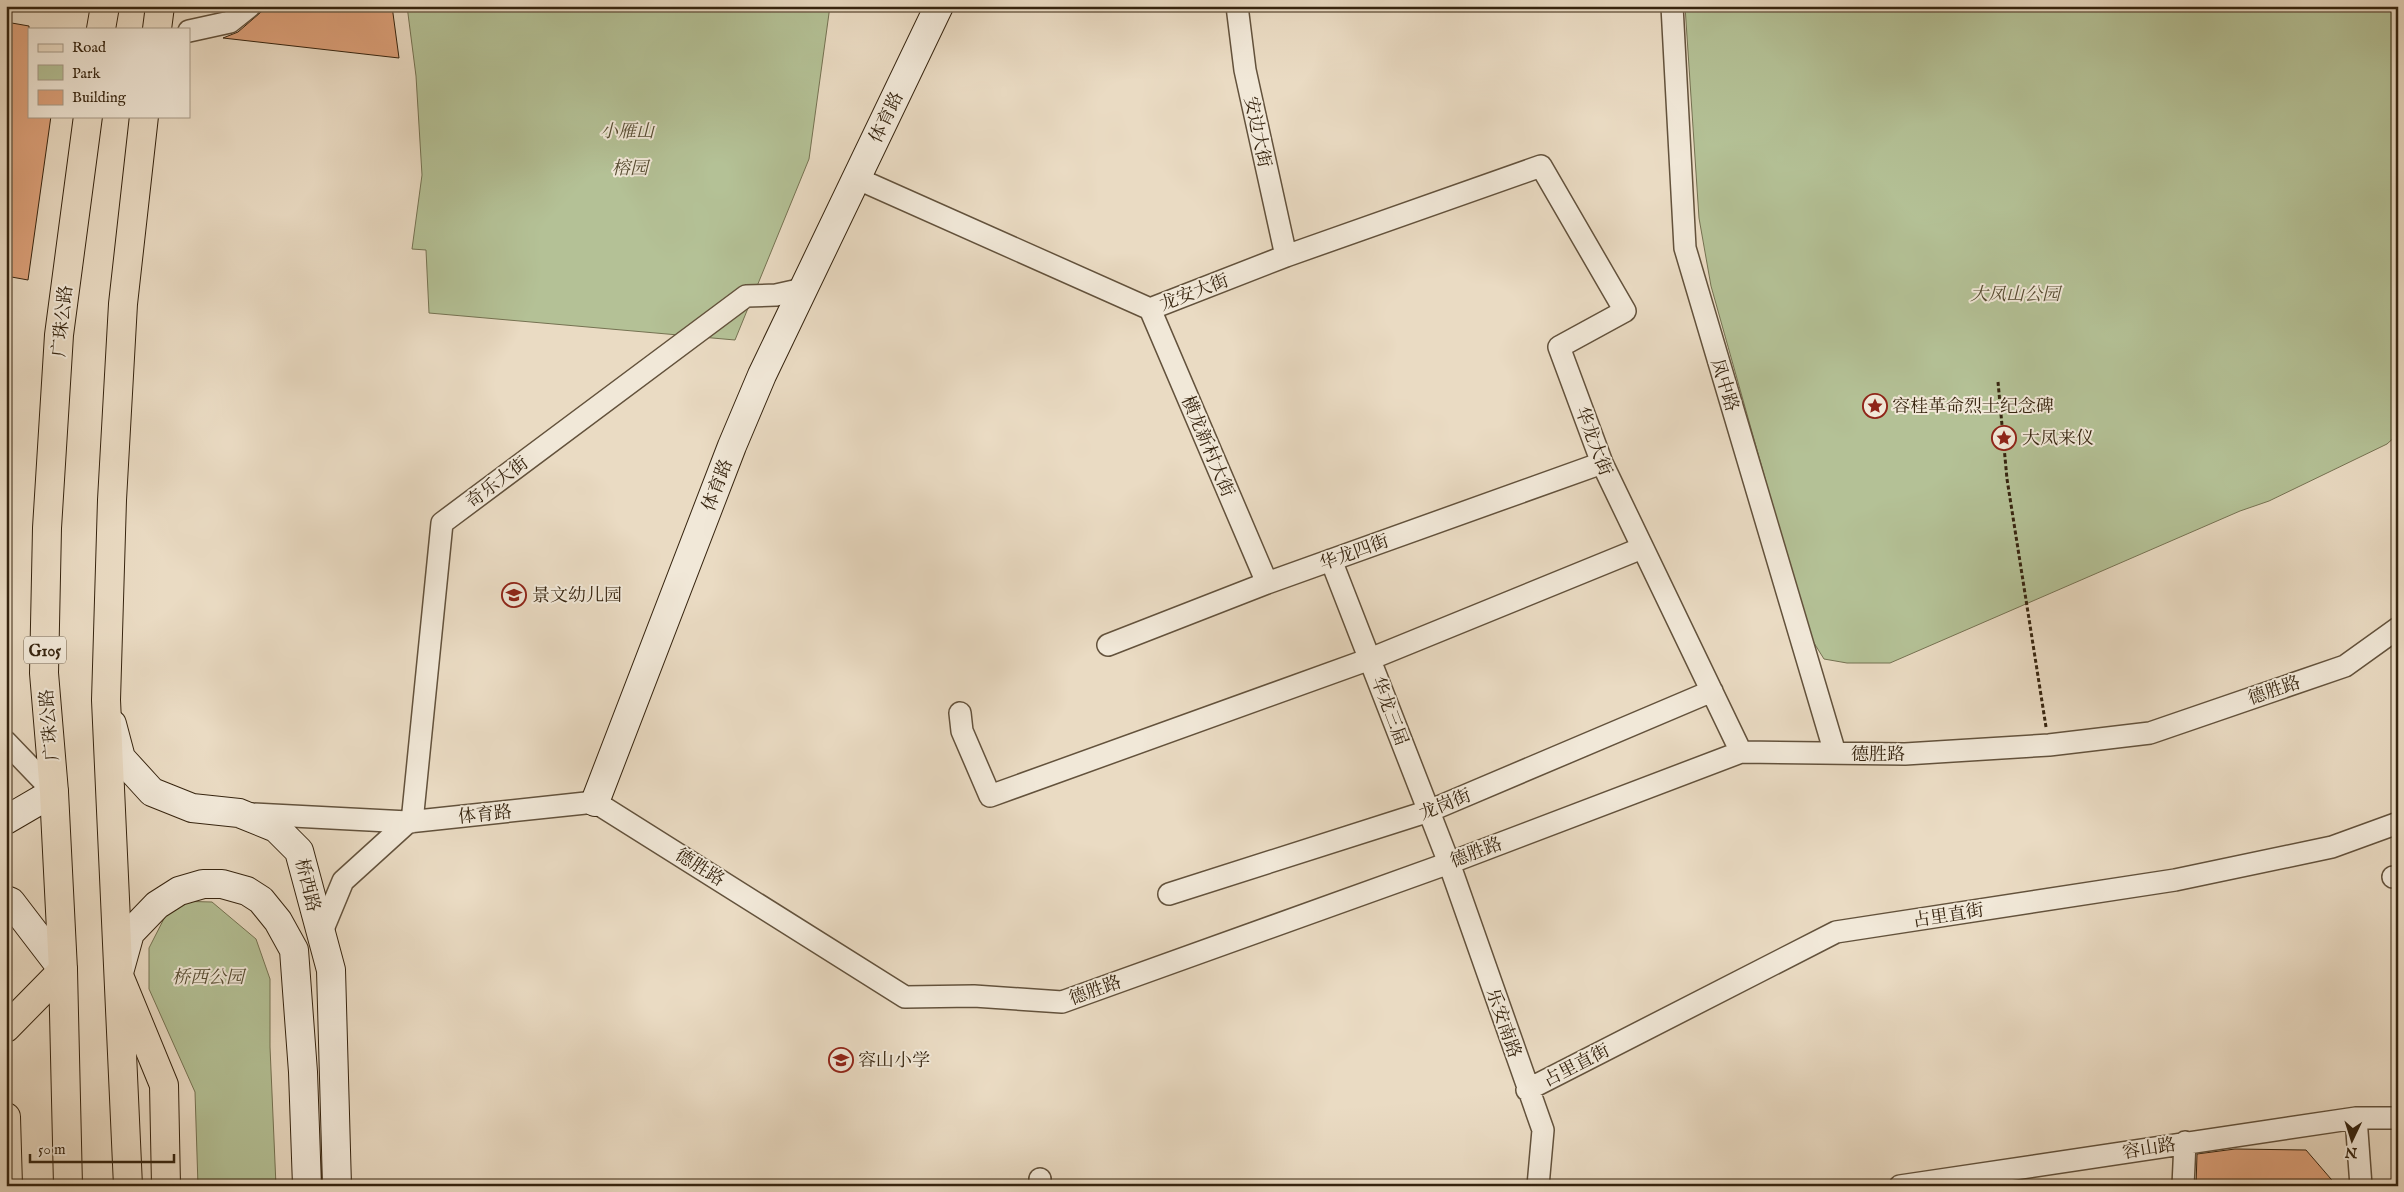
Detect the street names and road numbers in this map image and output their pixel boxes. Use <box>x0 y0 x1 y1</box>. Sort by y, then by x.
street label: 体育路 <box>865 88 910 147</box>
street label: 安边大街 <box>1238 95 1275 170</box>
street label: 龙安大街 <box>1157 270 1232 317</box>
street label: 广珠公路 <box>48 284 79 358</box>
street label: 凤中路 <box>1705 356 1742 415</box>
street label: 横龙新村大街 <box>1175 392 1238 501</box>
street label: 华龙大街 <box>1569 404 1616 479</box>
street label: 奇乐大街 <box>462 452 534 514</box>
street label: 体育路 <box>698 456 739 515</box>
street label: 华龙四街 <box>1317 530 1392 577</box>
road number: G105 <box>24 636 66 664</box>
street label: 德胜路 <box>2245 672 2304 711</box>
street label: 华龙三届 <box>1365 674 1412 749</box>
street label: 广珠公路 <box>36 688 65 762</box>
street label: 德胜路 <box>1851 744 1905 767</box>
street label: 龙岗街 <box>1416 785 1475 826</box>
street label: 体育路 <box>457 801 513 830</box>
street label: 德胜路 <box>1447 833 1506 874</box>
street label: 德胜路 <box>670 844 728 892</box>
street label: 桥西路 <box>289 856 324 914</box>
street label: 占里直街 <box>1911 899 1986 933</box>
street label: 德胜路 <box>1066 971 1125 1011</box>
street label: 乐安南路 <box>1480 986 1525 1061</box>
street label: 占里直街 <box>1539 1040 1614 1093</box>
street label: 容山路 <box>2121 1134 2178 1165</box>

